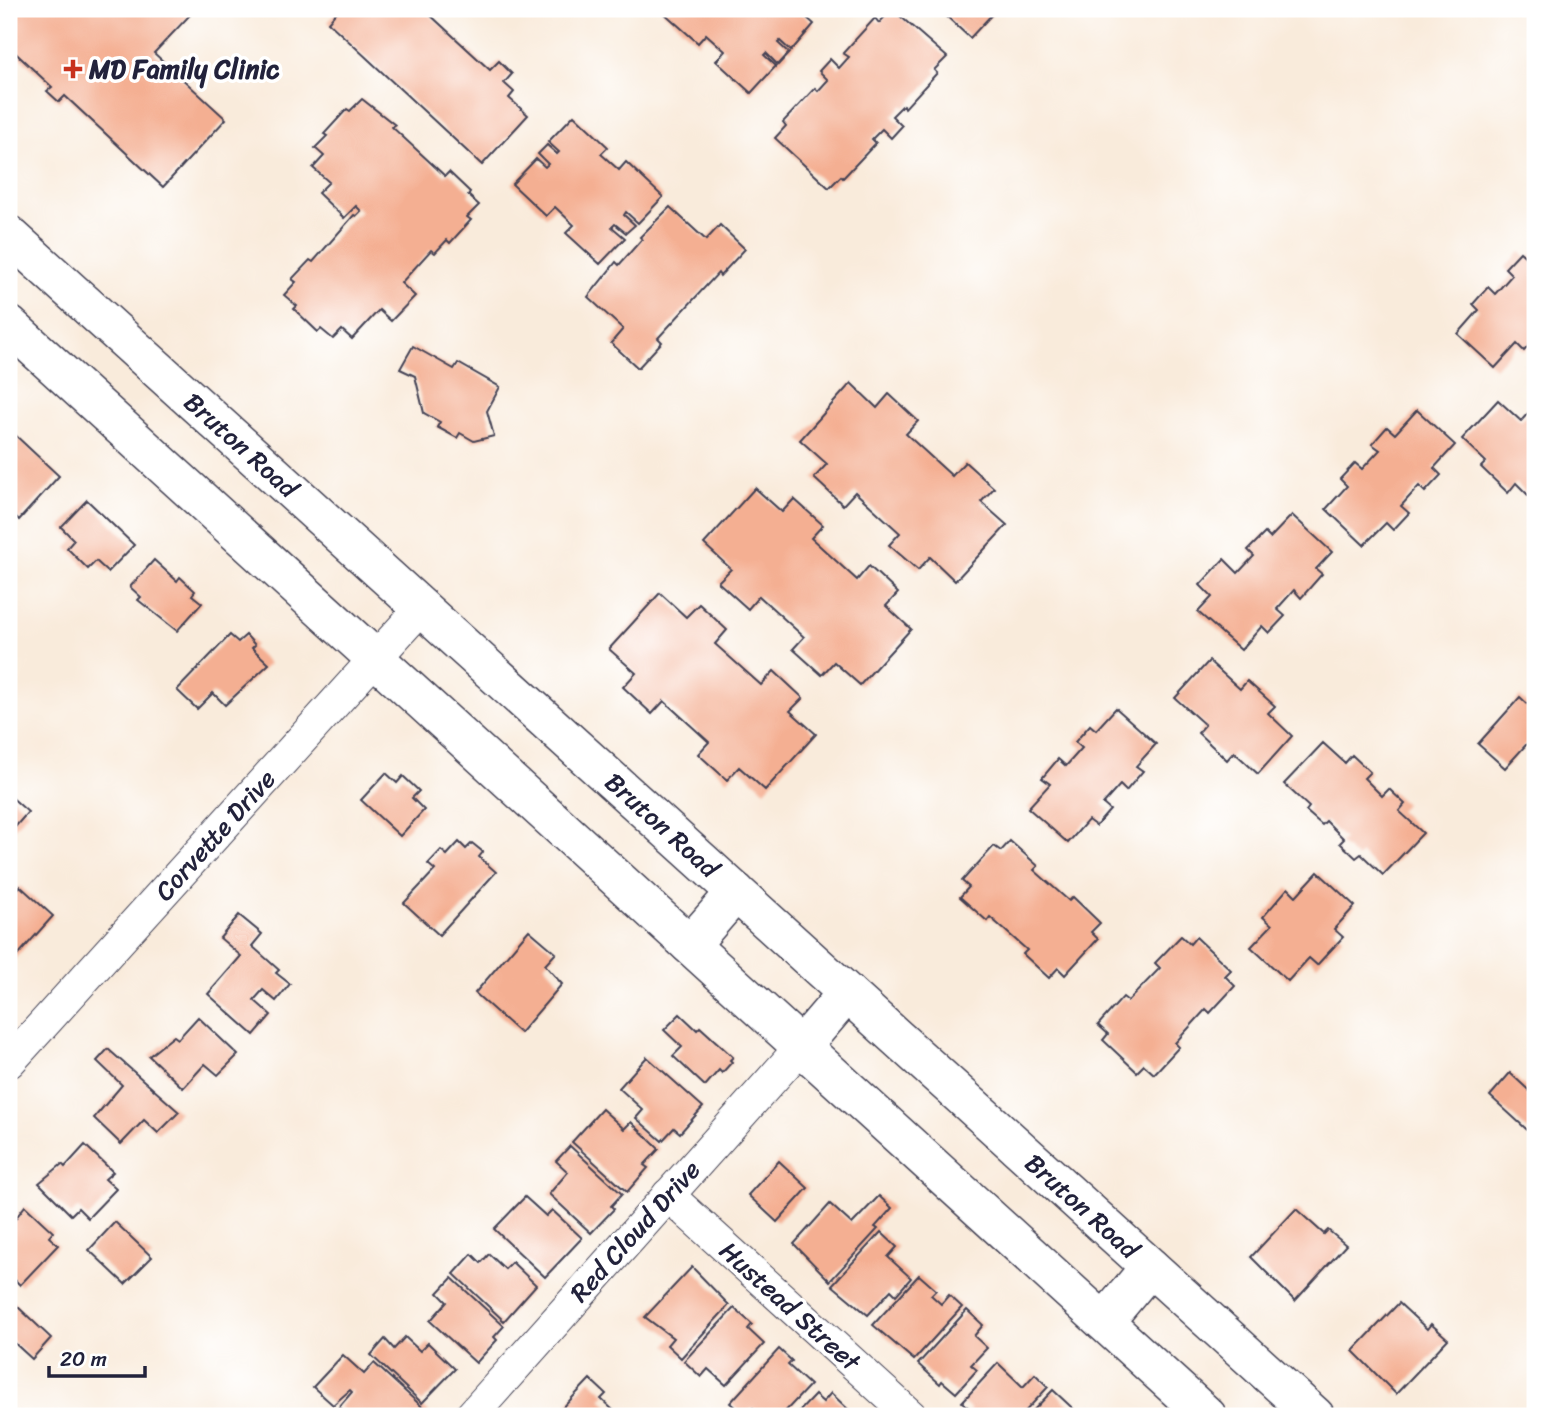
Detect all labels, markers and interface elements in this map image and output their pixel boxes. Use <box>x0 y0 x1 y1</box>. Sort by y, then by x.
place label: MD Family Clinic <box>88 46 280 92</box>
marker: MD Family Clinic <box>63 59 83 79</box>
street label: Bruton Road <box>173 380 311 511</box>
street label: Corvette Drive <box>143 758 287 912</box>
street label: Bruton Road <box>594 760 732 891</box>
street label: Bruton Road <box>1014 1141 1152 1272</box>
street label: Red Cloud Drive <box>558 1149 712 1313</box>
street label: Hustead Street <box>708 1229 873 1384</box>
scale bar <box>49 1334 145 1378</box>
text: 20 m <box>60 1340 107 1378</box>

